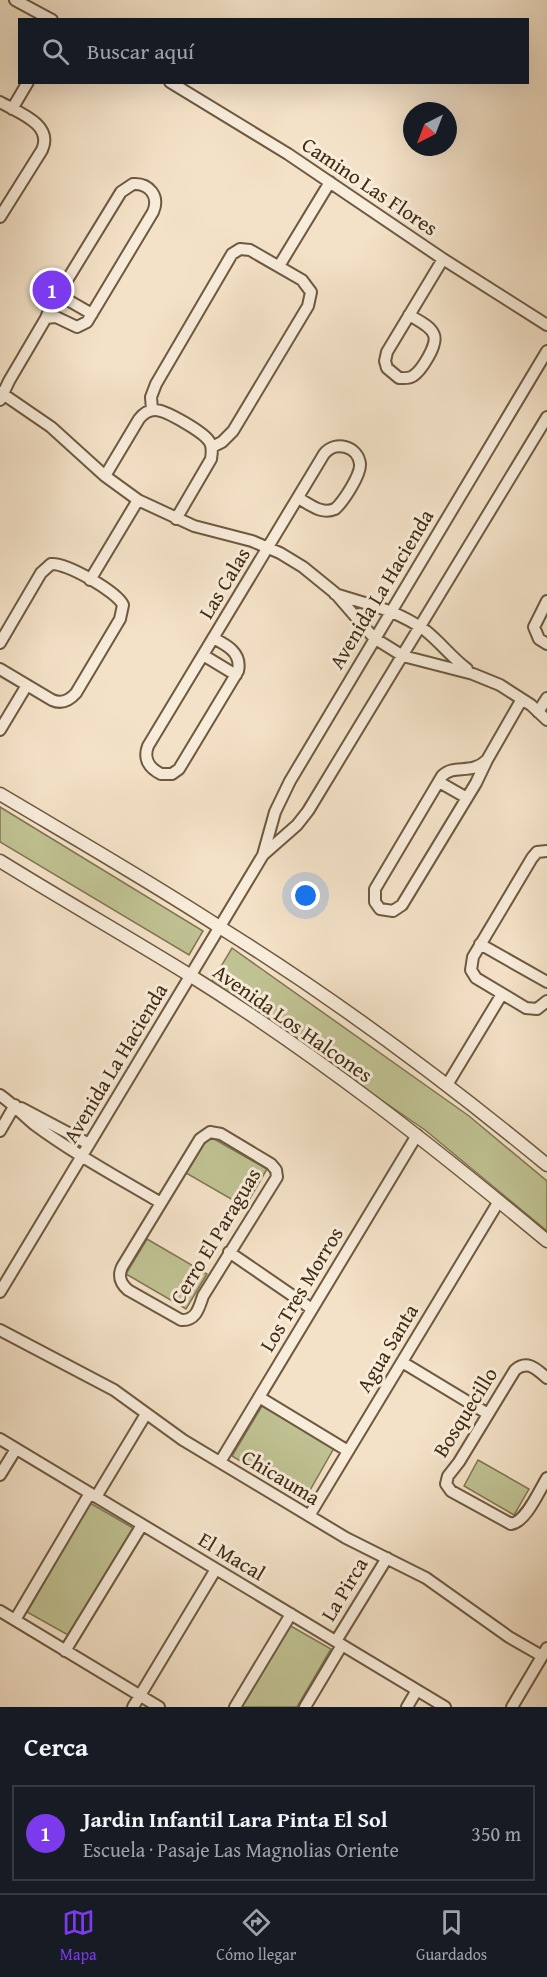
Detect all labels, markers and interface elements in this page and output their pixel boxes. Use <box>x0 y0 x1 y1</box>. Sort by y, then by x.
search box <box>18 18 529 84</box>
icon: search <box>39 35 72 68</box>
text: Buscar aquí <box>87 35 194 67</box>
north arrow <box>403 102 457 156</box>
street label: Camino Las Flores <box>296 129 444 243</box>
pin: 1 <box>32 268 72 312</box>
street label: Avenida La Hacienda <box>321 503 441 675</box>
street label: Las Calas <box>190 541 258 625</box>
your location <box>291 881 320 910</box>
street label: Avenida Los Halcones <box>207 956 379 1090</box>
street label: Avenida La Hacienda <box>55 977 175 1149</box>
street label: Cerro El Paraguas <box>162 1162 268 1310</box>
street label: Los Tres Morros <box>251 1221 351 1357</box>
street label: Agua Santa <box>348 1298 426 1398</box>
street label: Bosquecillo <box>425 1361 505 1463</box>
street label: Chicauma <box>236 1441 326 1513</box>
street label: El Macal <box>193 1524 272 1588</box>
street label: La Pirca <box>313 1551 375 1627</box>
text: Cerca <box>24 1727 88 1766</box>
text: Jardin Infantil Lara Pinta El Sol <box>83 1803 388 1835</box>
text: 1 <box>40 1819 51 1848</box>
text: 350 m <box>471 1819 521 1848</box>
text: Escuela · Pasaje Las Magnolias Oriente <box>83 1835 399 1864</box>
tab: Mapa <box>60 1906 97 1966</box>
tab: Cómo llegar <box>216 1906 296 1966</box>
tab: Guardados <box>416 1906 487 1966</box>

